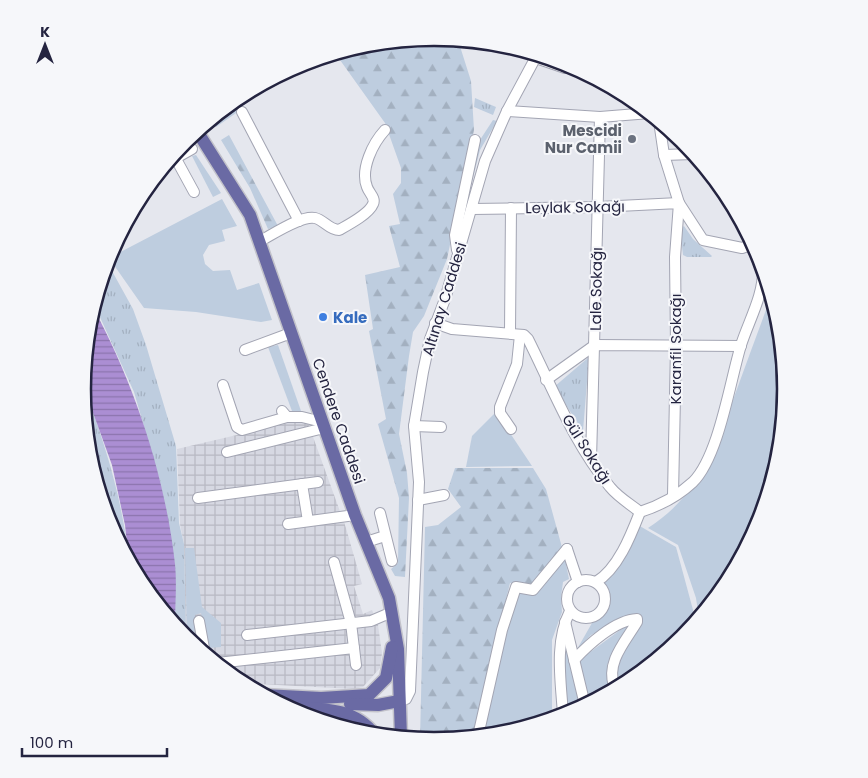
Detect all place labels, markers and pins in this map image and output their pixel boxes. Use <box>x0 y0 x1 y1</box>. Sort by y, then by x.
place label: Mescidi Nur Camii <box>545 120 622 158</box>
marker: Mescidi Nur Camii <box>626 133 638 145</box>
place label: Kale <box>333 307 367 328</box>
marker: Kale <box>317 311 329 323</box>

